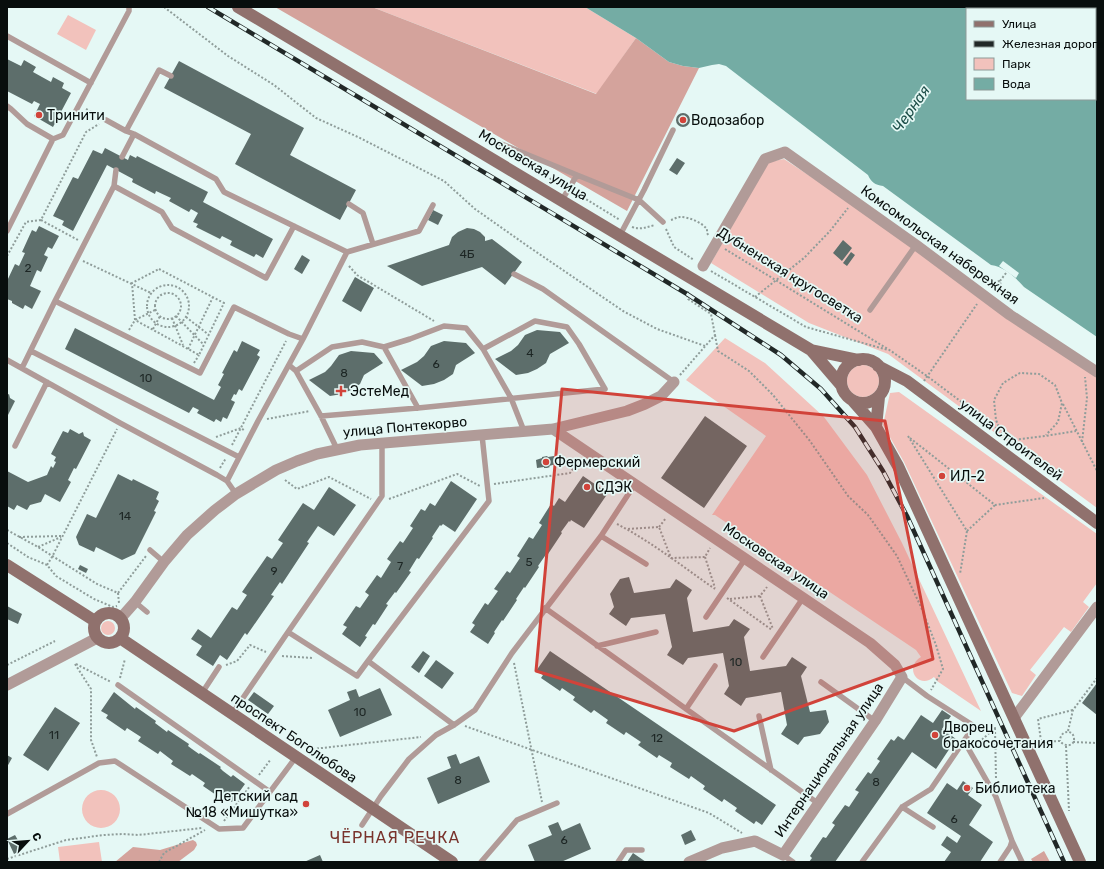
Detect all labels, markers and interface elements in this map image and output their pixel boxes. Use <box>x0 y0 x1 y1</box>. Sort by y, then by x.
legend <box>966 8 1096 100</box>
text: Улица <box>1002 17 1036 31</box>
text: Железная дорога <box>1002 37 1104 51</box>
text: Парк <box>1002 57 1031 71</box>
text: Вода <box>1002 77 1031 91</box>
water label: Черная <box>888 82 934 136</box>
place label: Тринити <box>47 107 105 124</box>
marker: Тринити <box>34 110 44 120</box>
place label: Водозабор <box>691 112 764 129</box>
marker: Водозабор <box>678 115 688 125</box>
street label: Московская улица <box>475 126 591 204</box>
street label: Комсомольская набережная <box>857 182 1023 308</box>
street label: Дубненская кругосветка <box>714 223 866 327</box>
house number: 4Б <box>459 247 475 261</box>
house number: 2 <box>24 261 32 275</box>
house number: 4 <box>526 346 534 360</box>
house number: 6 <box>432 357 440 371</box>
house number: 8 <box>340 366 348 380</box>
house number: 10 <box>140 371 152 385</box>
place label: ЭстеМед <box>350 383 409 400</box>
marker: ЭстеМед <box>335 385 347 397</box>
street label: улица Строителей <box>956 396 1066 484</box>
street label: улица Понтекорво <box>342 413 468 441</box>
place label: Фермерский <box>554 454 640 471</box>
marker: Фермерский <box>541 457 551 467</box>
place label: ИЛ-2 <box>950 468 985 485</box>
marker: ИЛ-2 <box>937 471 947 481</box>
place label: СДЭК <box>595 479 632 496</box>
marker: СДЭК <box>582 482 592 492</box>
house number: 14 <box>119 509 132 523</box>
street label: Московская улица <box>720 519 832 603</box>
house number: 5 <box>525 555 533 569</box>
house number: 7 <box>397 559 403 573</box>
house number: 9 <box>270 564 278 578</box>
house number: 10 <box>730 655 742 669</box>
street label: Интернациональная улица <box>771 680 887 840</box>
street label: проспект Боголюбова <box>228 689 360 787</box>
house number: 10 <box>354 705 366 719</box>
place label: Дворец бракосочетания <box>943 719 1053 752</box>
house number: 11 <box>49 728 59 742</box>
marker: Дворец бракосочетания <box>930 730 940 740</box>
house number: 12 <box>651 731 663 745</box>
house number: 8 <box>454 773 462 787</box>
house number: 8 <box>872 775 880 789</box>
place label: Библиотека <box>975 780 1056 797</box>
marker: Библиотека <box>962 783 972 793</box>
place label: Детский сад №18 «Мишутка» <box>186 788 298 821</box>
marker: Детский сад №18 «Мишутка» <box>301 799 311 809</box>
house number: 6 <box>950 812 958 826</box>
north arrow <box>8 821 48 861</box>
district label: ЧЁРНАЯ РЕЧКА <box>330 828 460 847</box>
text: С <box>29 831 44 843</box>
house number: 6 <box>560 833 568 847</box>

